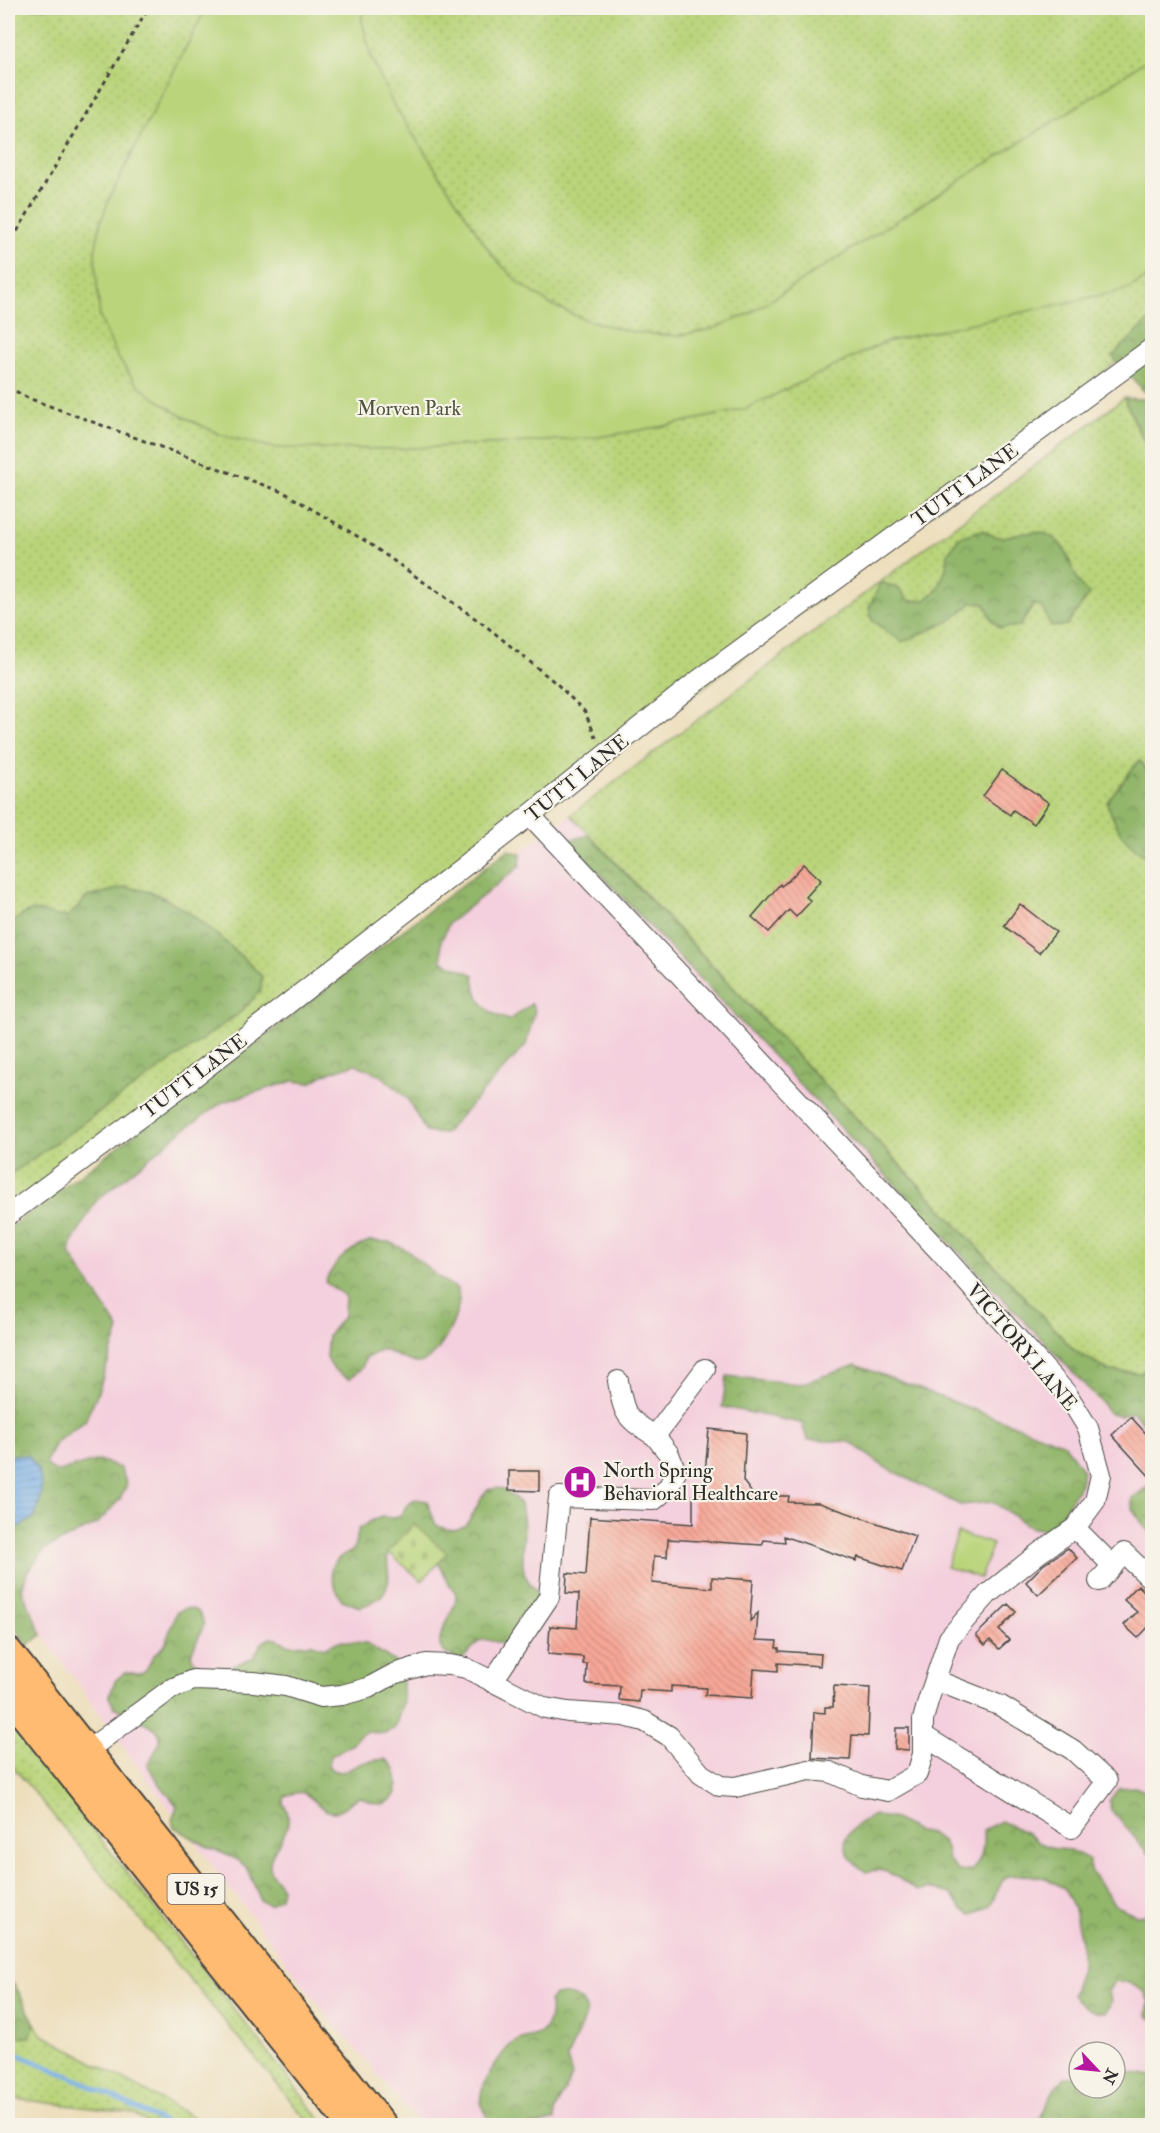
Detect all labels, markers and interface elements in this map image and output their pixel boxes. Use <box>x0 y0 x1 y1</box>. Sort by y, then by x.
park label: Morven Park <box>357 396 461 421</box>
street label: TUTT LANE <box>907 438 1023 532</box>
street label: TUTT LANE <box>520 729 634 827</box>
street label: TUTT LANE <box>136 1028 252 1124</box>
street label: VICTORY LANE <box>961 1278 1083 1416</box>
place label: North Spring Behavioral Healthcare <box>603 1458 778 1506</box>
hospital icon: North Spring Behavioral Healthcare <box>562 1464 598 1500</box>
road number: US 15 <box>168 1874 224 1904</box>
north arrow <box>1067 2040 1127 2100</box>
text: N <box>1097 2064 1122 2088</box>

